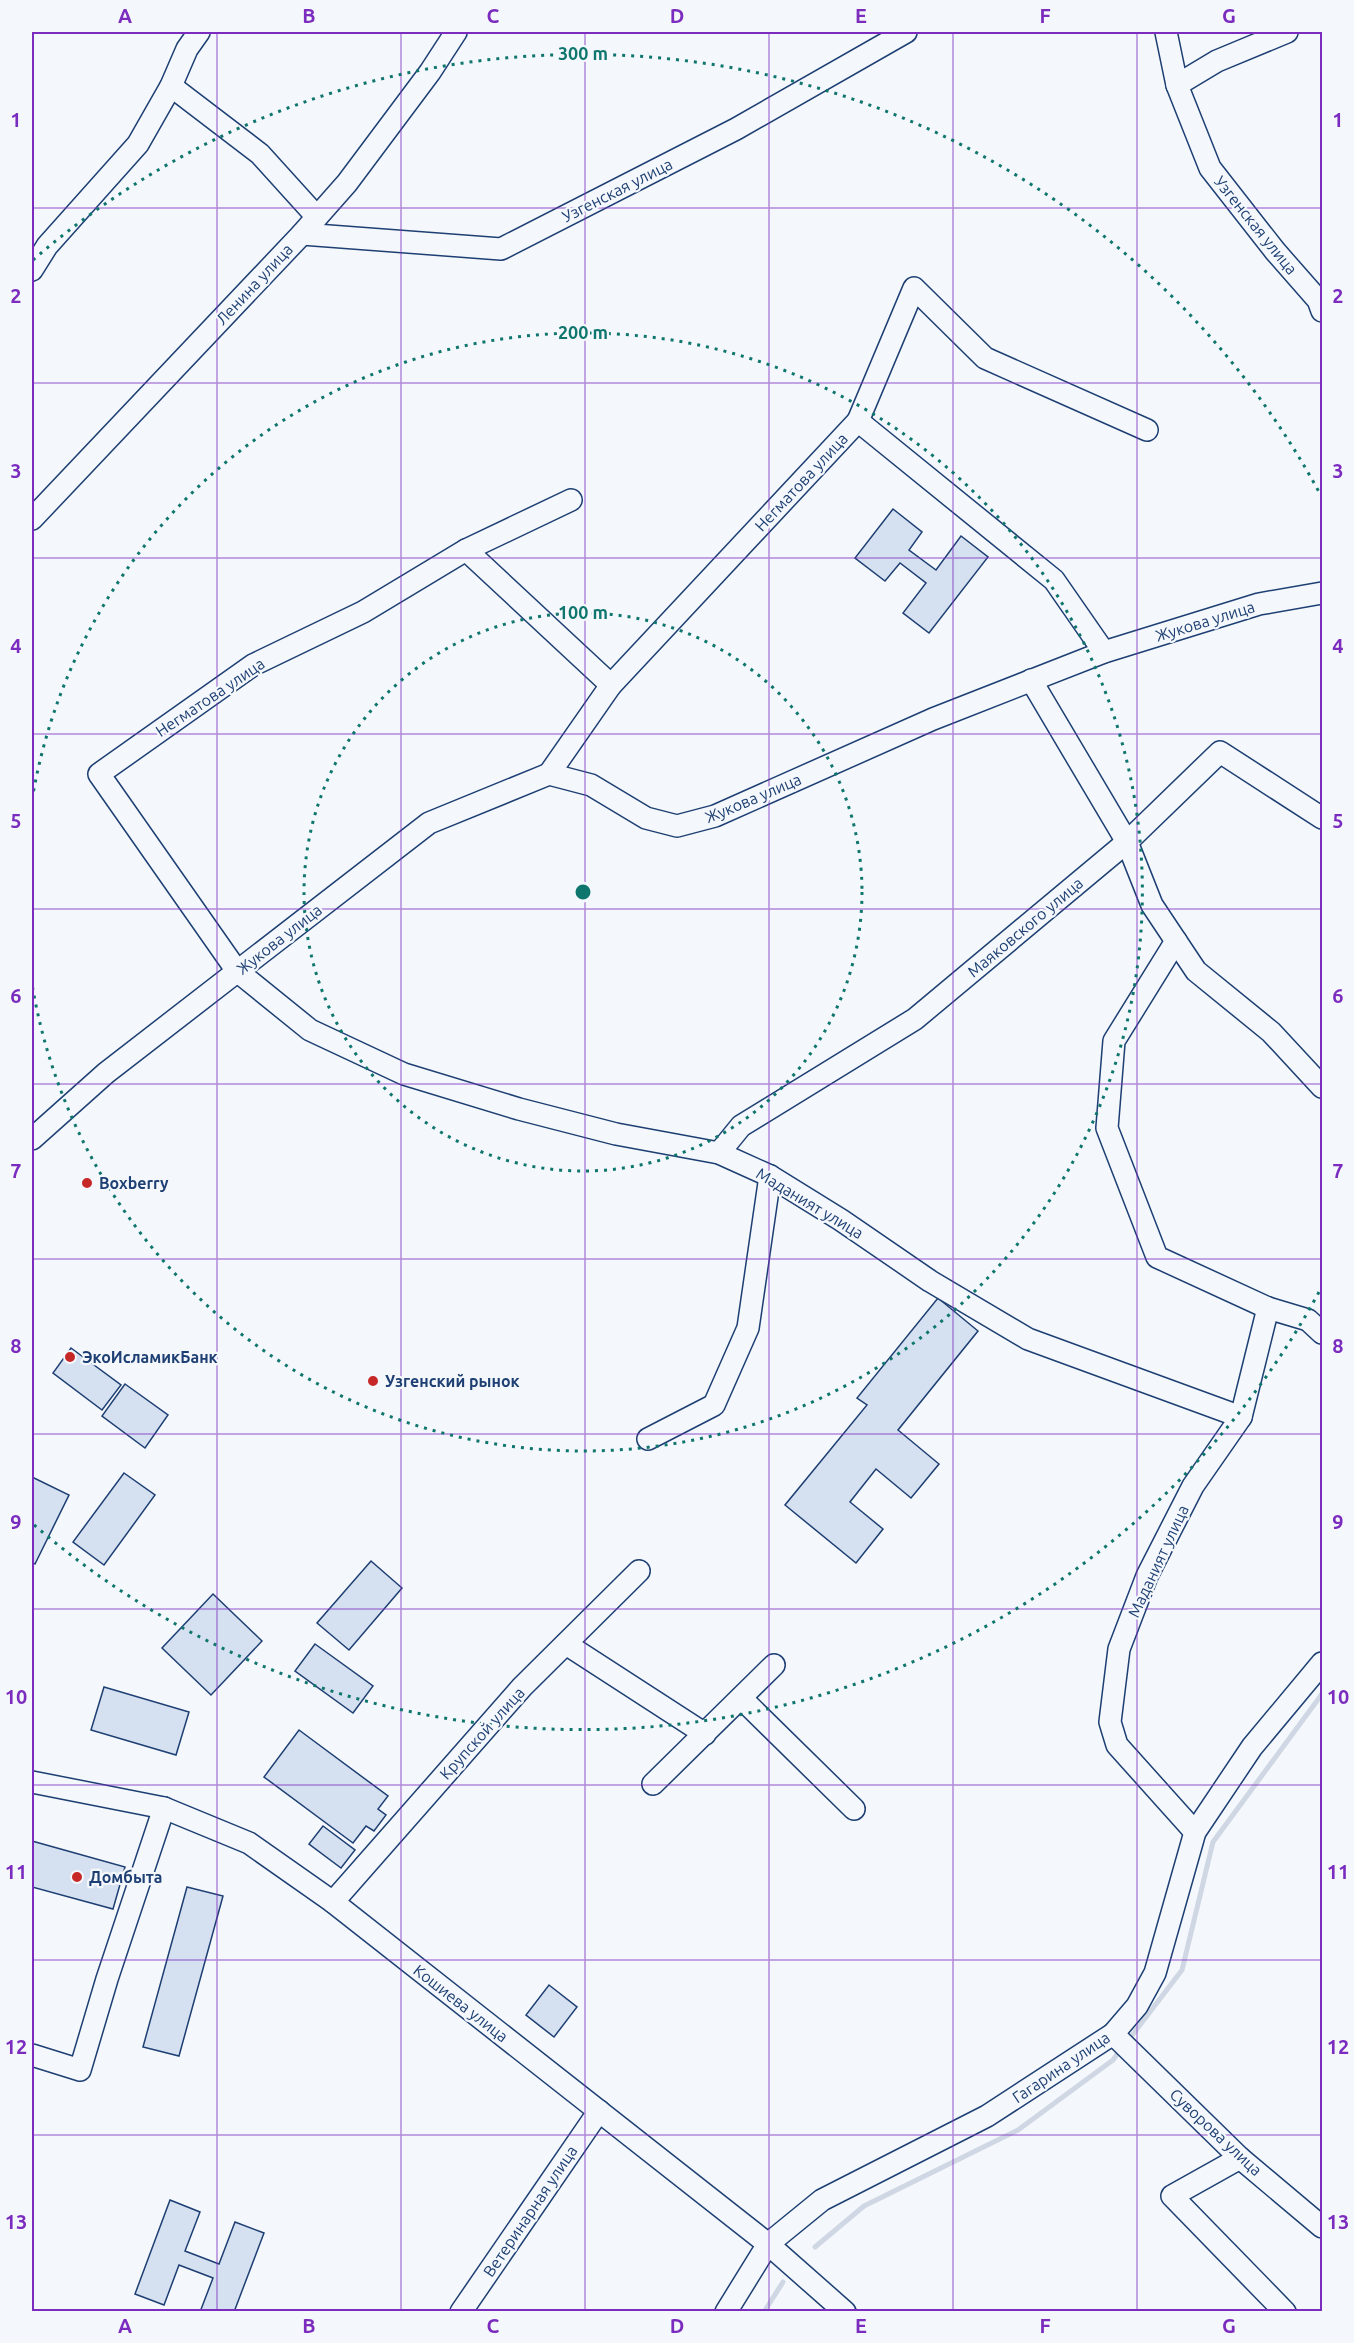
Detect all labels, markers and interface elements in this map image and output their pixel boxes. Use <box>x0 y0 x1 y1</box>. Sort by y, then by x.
text: A <box>118 4 132 27</box>
text: B <box>302 4 316 27</box>
text: C <box>487 4 500 27</box>
text: D <box>670 4 684 27</box>
text: E <box>855 4 867 27</box>
text: F <box>1039 4 1051 27</box>
text: G <box>1222 4 1236 27</box>
text: 300 m <box>558 43 608 63</box>
text: 1 <box>10 108 22 131</box>
text: 1 <box>1332 108 1344 131</box>
street label: Узгенская улица <box>559 154 675 226</box>
street label: Узгенская улица <box>1211 172 1301 278</box>
street label: Ленина улица <box>212 240 296 328</box>
text: 2 <box>10 284 22 307</box>
text: 2 <box>1332 284 1344 307</box>
text: 200 m <box>558 322 608 342</box>
street label: Негматова улица <box>751 429 851 535</box>
text: 3 <box>10 459 22 482</box>
text: 3 <box>1332 459 1344 482</box>
street label: Жукова улица <box>1153 597 1257 645</box>
text: 100 m <box>558 602 608 622</box>
text: 4 <box>10 634 22 657</box>
text: 4 <box>1332 634 1344 657</box>
street label: Негматова улица <box>152 654 268 740</box>
street label: Жукова улица <box>702 770 804 826</box>
text: 5 <box>10 809 22 832</box>
text: 5 <box>1332 809 1344 832</box>
street label: Маяковского улица <box>964 874 1086 980</box>
centre of rings <box>573 882 593 902</box>
street label: Жукова улица <box>233 900 325 978</box>
text: 6 <box>10 984 22 1007</box>
text: 6 <box>1332 984 1344 1007</box>
text: 7 <box>10 1159 22 1182</box>
text: 7 <box>1332 1159 1344 1182</box>
street label: Маданият улица <box>753 1164 867 1242</box>
place label: Boxberry <box>99 1174 169 1192</box>
marker: Boxberry <box>80 1176 94 1190</box>
text: 8 <box>10 1334 22 1357</box>
text: 8 <box>1332 1334 1344 1357</box>
place label: ЭкоИсламикБанк <box>82 1348 218 1366</box>
marker: ЭкоИсламикБанк <box>63 1350 77 1364</box>
place label: Узгенский рынок <box>385 1372 520 1390</box>
marker: Узгенский рынок <box>366 1374 380 1388</box>
street label: Маданият улица <box>1124 1502 1192 1620</box>
text: 9 <box>10 1510 22 1533</box>
text: 9 <box>1332 1510 1344 1533</box>
street label: Крупской улица <box>436 1683 528 1783</box>
text: 10 <box>5 1685 27 1708</box>
text: 10 <box>1327 1685 1349 1708</box>
text: 11 <box>5 1860 27 1883</box>
text: 11 <box>1327 1860 1349 1883</box>
place label: Домбыта <box>89 1868 163 1886</box>
marker: Домбыта <box>70 1870 84 1884</box>
street label: Кошиева улица <box>410 1961 512 2045</box>
street label: Гагарина улица <box>1009 2028 1113 2106</box>
text: 12 <box>5 2035 27 2058</box>
text: 12 <box>1327 2035 1349 2058</box>
street label: Суворова улица <box>1166 2085 1266 2179</box>
street label: Ветеринарная улица <box>479 2142 581 2280</box>
text: 13 <box>5 2210 27 2233</box>
text: 13 <box>1327 2210 1349 2233</box>
text: A <box>118 2314 132 2337</box>
text: B <box>302 2314 316 2337</box>
text: C <box>487 2314 500 2337</box>
text: D <box>670 2314 684 2337</box>
text: E <box>855 2314 867 2337</box>
text: F <box>1039 2314 1051 2337</box>
text: G <box>1222 2314 1236 2337</box>

